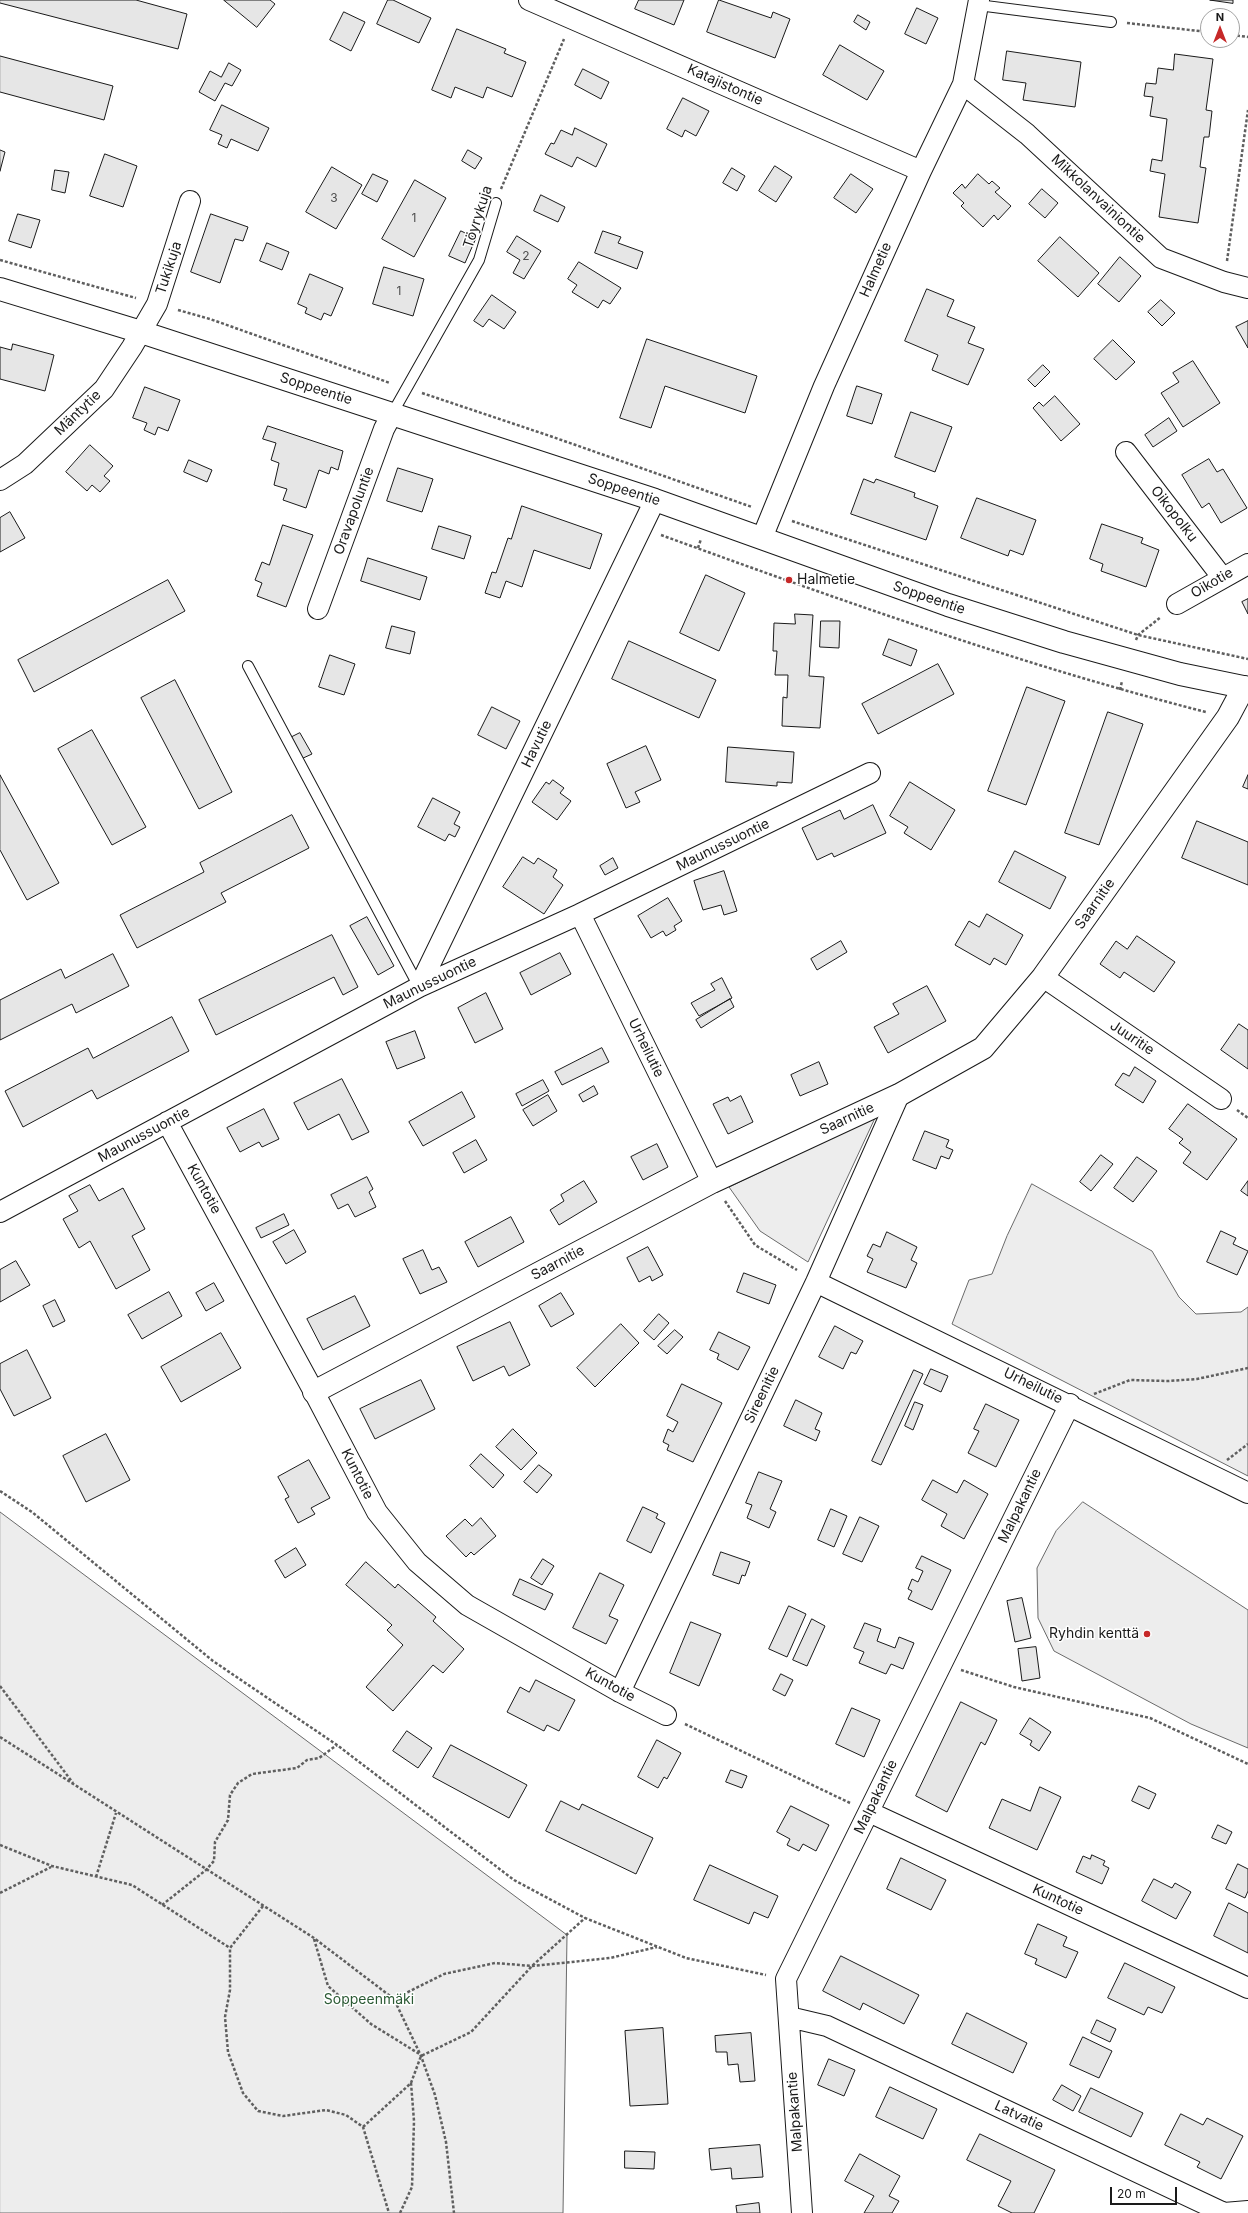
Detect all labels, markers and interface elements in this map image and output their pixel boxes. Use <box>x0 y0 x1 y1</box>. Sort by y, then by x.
north arrow <box>1200 8 1240 48</box>
text: N <box>1216 10 1224 24</box>
street label: Katajistontie <box>684 61 766 109</box>
street label: Mikkolanvainiontie <box>1048 151 1148 247</box>
street label: Töyrykuja <box>460 184 496 250</box>
house number: 3 <box>330 191 338 205</box>
house number: 1 <box>412 211 416 225</box>
street label: Tukikuja <box>153 239 185 297</box>
street label: Halmetie <box>856 240 896 300</box>
house number: 2 <box>522 249 530 263</box>
house number: 1 <box>397 284 401 298</box>
street label: Soppeentie <box>278 369 354 409</box>
street label: Mäntytie <box>51 387 105 439</box>
street label: Oravapoluntie <box>330 465 378 557</box>
street label: Soppeentie <box>586 470 662 510</box>
street label: Oikopolku <box>1147 483 1201 545</box>
street label: Oikotie <box>1188 564 1236 602</box>
place label: Halmetie <box>797 572 855 588</box>
marker: Halmetie <box>784 575 794 585</box>
street label: Soppeentie <box>891 578 967 618</box>
street label: Havutie <box>518 718 556 770</box>
street label: Maunussuontie <box>674 815 772 875</box>
street label: Saarnitie <box>1071 875 1119 933</box>
street label: Maunussuontie <box>381 953 479 1013</box>
street label: Urheilutie <box>625 1016 667 1080</box>
street label: Juuritie <box>1107 1017 1157 1059</box>
street label: Saarnitie <box>817 1099 877 1139</box>
street label: Maunussuontie <box>95 1104 193 1166</box>
street label: Kuntotie <box>183 1161 225 1217</box>
street label: Saarnitie <box>528 1242 588 1284</box>
street label: Sireenitie <box>741 1364 783 1426</box>
street label: Urheilutie <box>1001 1365 1065 1407</box>
street label: Kuntotie <box>337 1446 377 1502</box>
street label: Malpakantie <box>995 1466 1045 1546</box>
place label: Ryhdin kenttä <box>1049 1626 1139 1642</box>
marker: Ryhdin kenttä <box>1142 1629 1152 1639</box>
street label: Kuntotie <box>582 1664 638 1706</box>
street label: Malpakantie <box>851 1757 901 1837</box>
street label: Kuntotie <box>1030 1881 1086 1919</box>
park label: Soppeenmäki <box>324 1992 414 2008</box>
street label: Malpakantie <box>784 2071 806 2153</box>
street label: Latvatie <box>992 2097 1046 2135</box>
scale bar <box>1112 2179 1179 2205</box>
text: 20 m <box>1117 2186 1146 2201</box>

